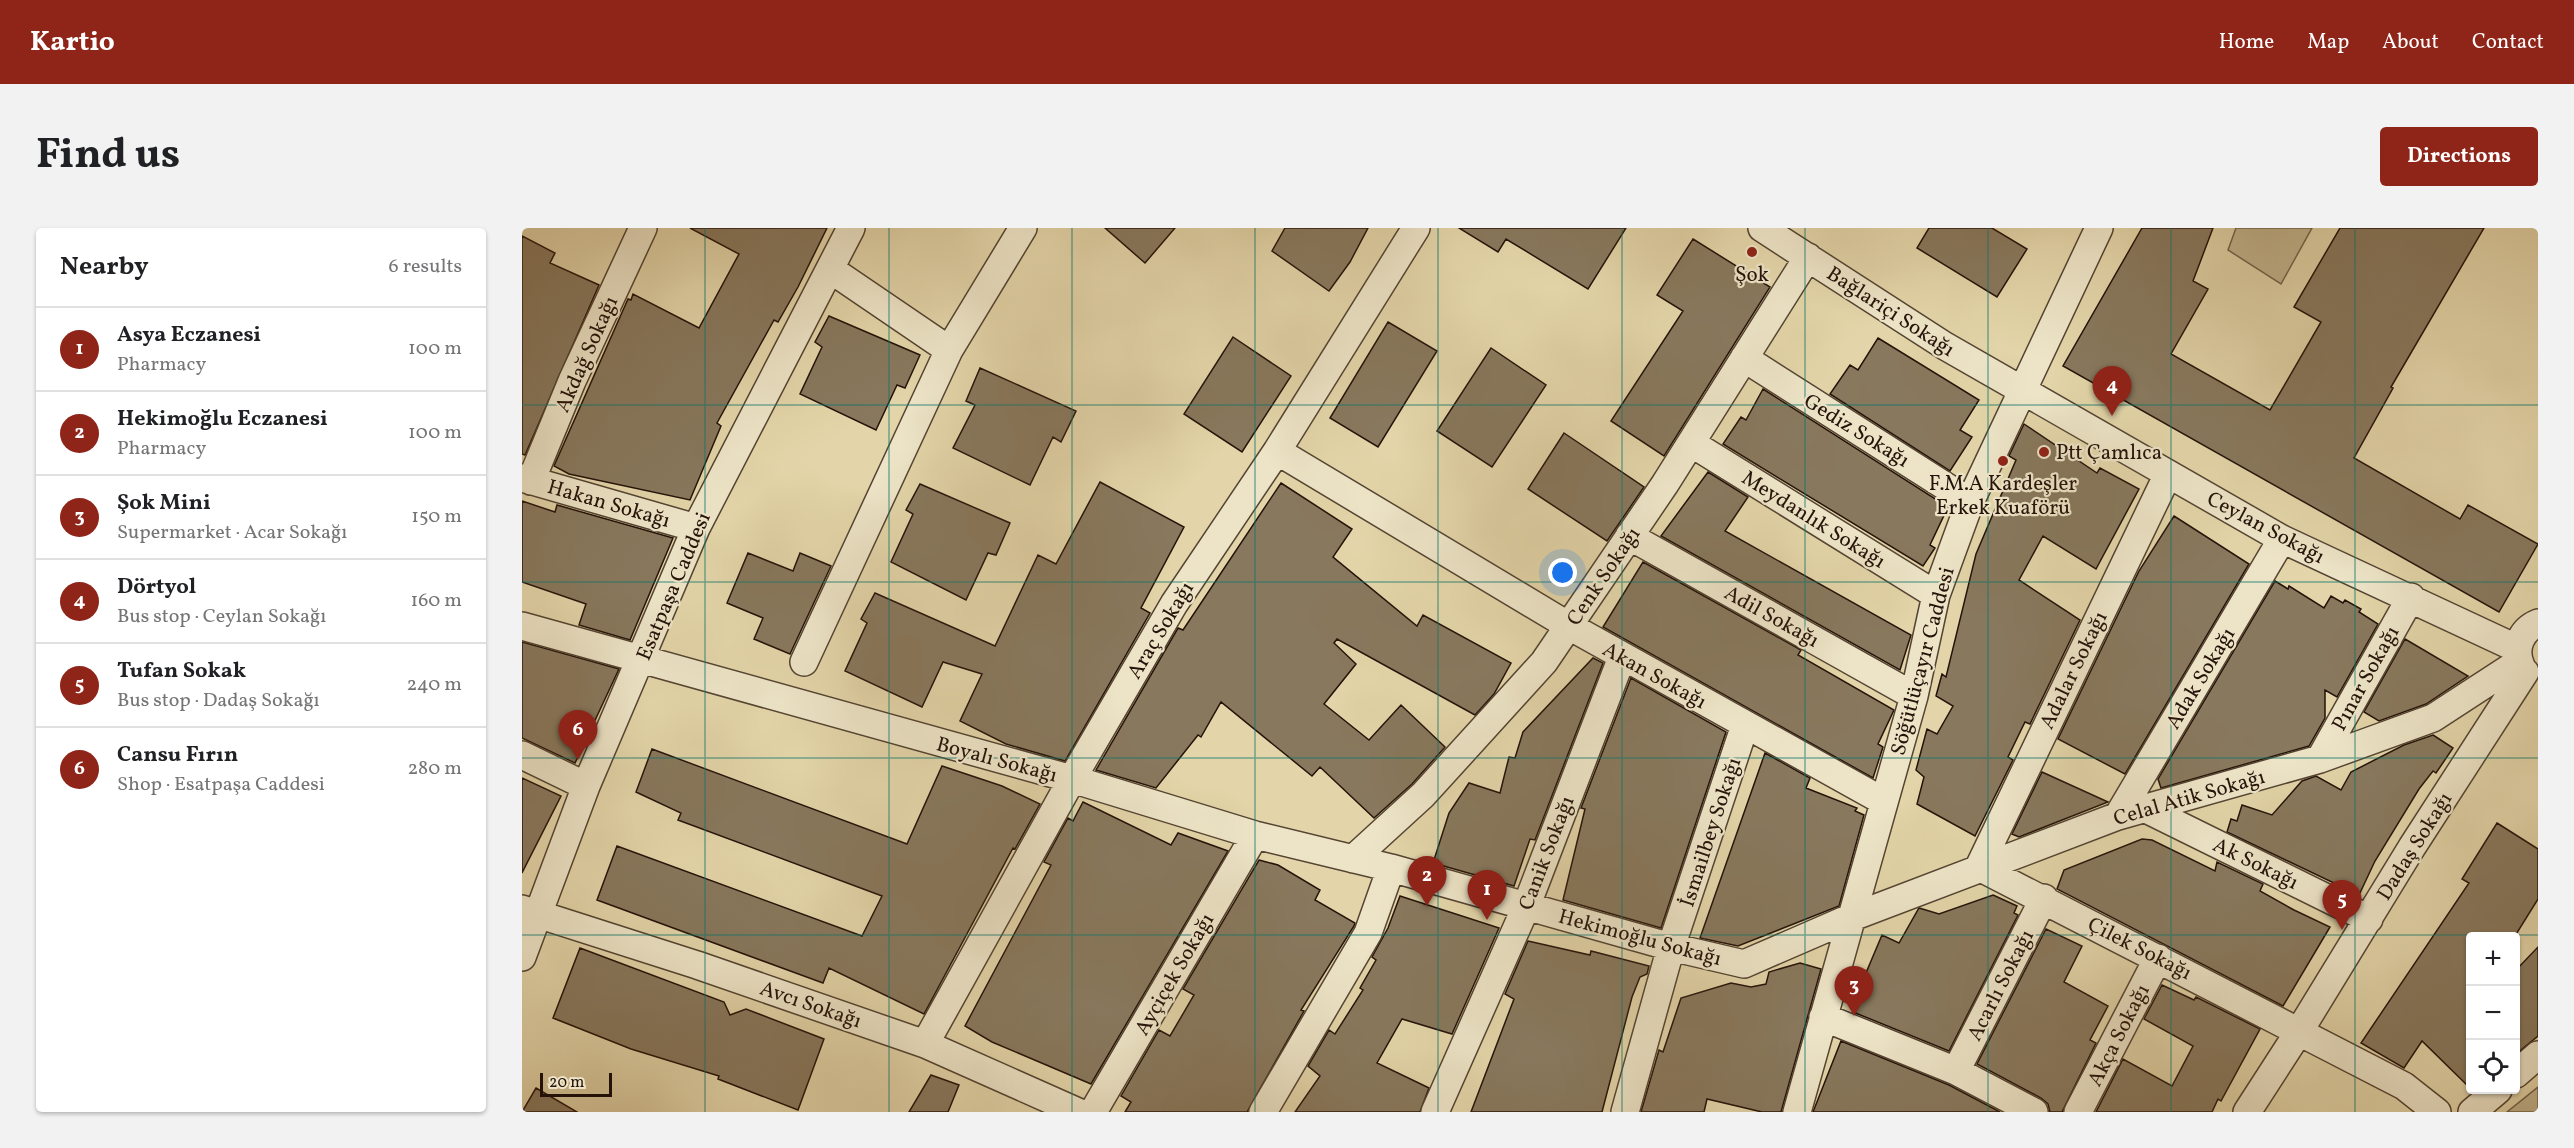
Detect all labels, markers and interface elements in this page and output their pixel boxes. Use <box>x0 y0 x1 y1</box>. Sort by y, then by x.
text: Kartio <box>30 23 115 62</box>
text: Home <box>2219 28 2274 57</box>
text: Map <box>2307 28 2349 57</box>
text: About <box>2382 28 2439 57</box>
text: Contact <box>2472 28 2544 57</box>
text: Find us <box>36 127 180 186</box>
button: Directions <box>2380 127 2538 186</box>
marker: Şok <box>1745 245 1759 259</box>
text: Nearby <box>60 249 149 285</box>
text: 6 results <box>389 253 462 281</box>
street label: Bağlariçi Sokağı <box>1820 260 1960 365</box>
place label: Şok <box>1735 261 1770 290</box>
street label: Akdağ Sokağı <box>549 292 626 417</box>
text: Asya Eczanesi <box>117 320 261 351</box>
text: 1 <box>75 335 84 363</box>
text: 100 m <box>408 335 462 363</box>
text: Pharmacy <box>117 351 206 379</box>
pin: 4 <box>2092 366 2132 416</box>
street label: Gediz Sokağı <box>1798 387 1915 475</box>
text: Hekimoğlu Eczanesi <box>117 404 328 435</box>
text: 2 <box>74 419 85 447</box>
text: 100 m <box>408 419 462 447</box>
text: Pharmacy <box>117 435 206 463</box>
place label: Ptt Çamlıca <box>2056 439 2162 468</box>
marker: Ptt Çamlıca <box>2037 445 2051 459</box>
marker: F.M.A Kardeşler Erkek Kuaförü <box>1996 454 2010 468</box>
street label: Meydanlık Sokağı <box>1736 464 1891 576</box>
place label: F.M.A Kardeşler Erkek Kuaförü <box>1929 470 2077 523</box>
street label: Hakan Sokağı <box>544 473 673 536</box>
street label: Ceylan Sokağı <box>2201 485 2329 572</box>
text: Şok Mini <box>117 488 211 519</box>
text: 3 <box>74 503 85 531</box>
text: 150 m <box>411 503 462 531</box>
street label: Esatpaşa Caddesi <box>630 508 719 665</box>
text: Supermarket · Acar Sokağı <box>117 519 347 547</box>
street label: Cenk Sokağı <box>1561 522 1648 632</box>
your location <box>1548 558 1577 587</box>
street label: Söğütlüçayır Caddesi <box>1884 564 1963 759</box>
text: Dörtyol <box>117 572 196 603</box>
street label: Araç Sokağı <box>1121 577 1202 685</box>
street label: Adil Sokağı <box>1719 579 1824 655</box>
text: 4 <box>73 587 86 615</box>
text: 160 m <box>410 587 462 615</box>
text: Bus stop · Ceylan Sokağı <box>117 603 326 631</box>
street label: Adalar Sokağı <box>2033 607 2115 735</box>
street label: Pınar Sokağı <box>2326 621 2407 736</box>
street label: Adak Sokağı <box>2160 623 2243 735</box>
street label: Akan Sokağı <box>1597 636 1712 717</box>
text: Tufan Sokak <box>117 656 246 687</box>
text: 5 <box>75 671 84 699</box>
text: 240 m <box>407 671 462 699</box>
text: Bus stop · Dadaş Sokağı <box>117 687 320 715</box>
pin: 6 <box>558 710 598 760</box>
street label: Boyalı Sokağı <box>933 730 1060 791</box>
text: Cansu Fırın <box>117 740 238 771</box>
street label: İsmailbey Sokağı <box>1674 754 1749 911</box>
text: 6 <box>74 755 85 783</box>
text: 280 m <box>407 755 462 783</box>
street label: Celal Atik Sokağı <box>2110 763 2268 834</box>
text: Shop · Esatpaşa Caddesi <box>117 771 325 799</box>
street label: Dadaş Sokağı <box>2370 787 2460 907</box>
street label: Canik Sokağı <box>1512 792 1582 915</box>
street label: Ak Sokağı <box>2208 831 2303 898</box>
pin: 2 <box>1408 856 1446 906</box>
pin: 1 <box>1468 870 1506 920</box>
pin: 5 <box>2322 880 2362 930</box>
street label: Hekimoğlu Sokağı <box>1555 903 1724 974</box>
street label: Ayçiçek Sokağı <box>1129 908 1222 1041</box>
street label: Çilek Sokağı <box>2082 911 2196 988</box>
street label: Acarlı Sokağı <box>1961 925 2042 1046</box>
map controls <box>2466 932 2520 1094</box>
button: + <box>2466 932 2520 986</box>
pin: 3 <box>1834 966 1874 1016</box>
street label: Avcı Sokağı <box>756 974 865 1036</box>
street label: Akça Sokağı <box>2081 979 2158 1092</box>
button: − <box>2466 986 2520 1040</box>
button: locate <box>2466 1040 2520 1094</box>
scale bar <box>540 1070 612 1098</box>
text: 20 m <box>549 1072 584 1094</box>

